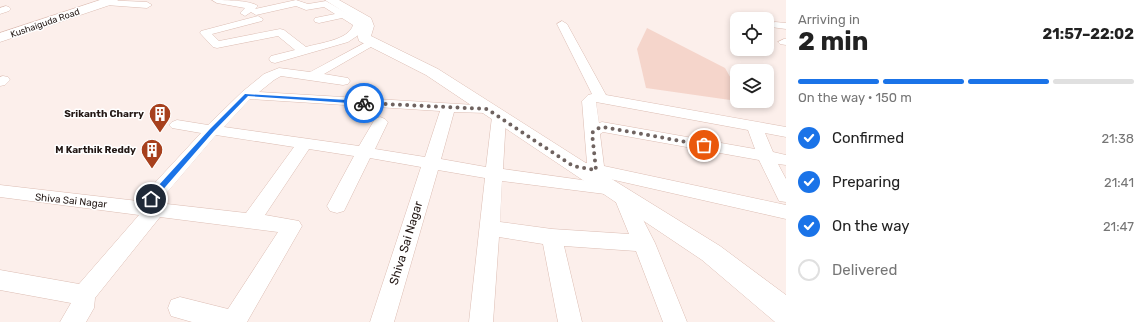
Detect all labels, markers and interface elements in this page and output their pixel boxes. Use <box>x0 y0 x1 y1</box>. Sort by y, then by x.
street label: Kushaiguda Road <box>9 6 81 40</box>
map controls <box>730 12 774 108</box>
button: locate <box>730 12 774 56</box>
text: Arriving in <box>798 12 860 27</box>
text: 21:57–22:02 <box>1043 25 1134 43</box>
text: 2 min <box>798 26 868 57</box>
button: layers <box>730 64 774 108</box>
courier <box>344 83 384 123</box>
text: On the way · 150 m <box>798 90 912 105</box>
icon: bike <box>353 92 375 114</box>
building icon: Srikanth Charry <box>147 101 173 134</box>
place label: Srikanth Charry <box>64 108 144 120</box>
icon: check <box>798 127 820 149</box>
pin <box>687 128 721 162</box>
text: Confirmed <box>832 129 904 147</box>
text: 21:38 <box>1101 131 1134 146</box>
icon: bag <box>693 134 715 156</box>
building icon: M Karthik Reddy <box>139 137 165 170</box>
place label: M Karthik Reddy <box>55 144 136 156</box>
icon: check <box>798 171 820 193</box>
text: Preparing <box>832 173 900 191</box>
text: 21:41 <box>1104 175 1134 190</box>
pin <box>134 182 168 216</box>
icon: home <box>140 188 162 210</box>
street label: Shiva Sai Nagar <box>34 191 108 211</box>
street label: Shiva Sai Nagar <box>387 199 426 287</box>
icon: check <box>798 215 820 237</box>
text: On the way <box>832 217 910 235</box>
text: 21:47 <box>1103 219 1134 234</box>
text: Delivered <box>832 261 897 279</box>

